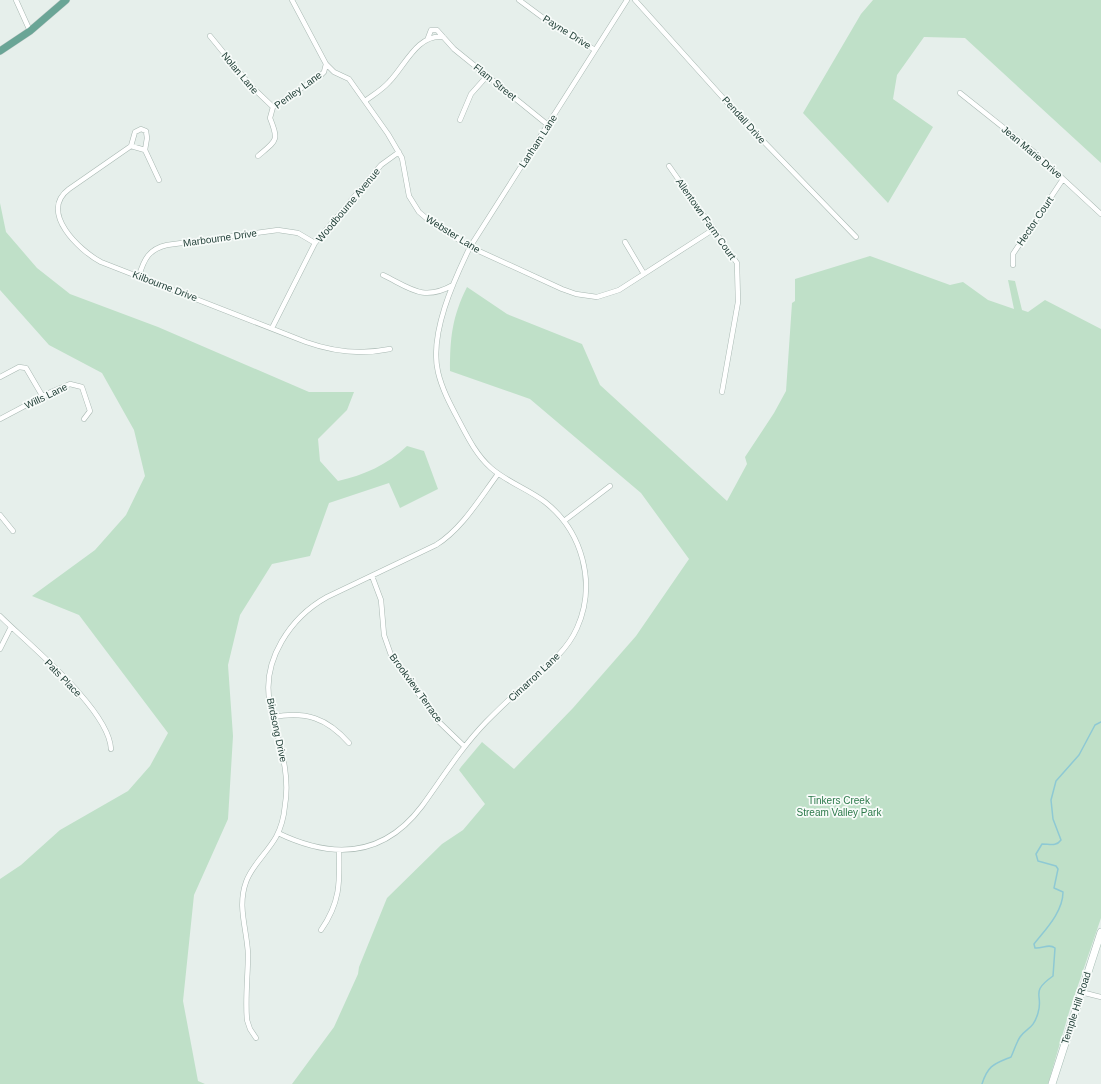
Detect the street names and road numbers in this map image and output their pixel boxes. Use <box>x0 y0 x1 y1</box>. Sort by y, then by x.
street label: Payne Drive <box>541 13 593 51</box>
street label: Nolan Lane <box>219 50 261 96</box>
street label: Flam Street <box>471 61 519 103</box>
street label: Penley Lane <box>272 69 324 111</box>
street label: Pendall Drive <box>720 94 768 146</box>
street label: Lanham Lane <box>517 112 560 170</box>
street label: Jean Marie Drive <box>1000 123 1065 181</box>
street label: Woodbourne Avenue <box>314 165 382 244</box>
street label: Allentown Farm Court <box>674 176 738 262</box>
street label: Hector Court <box>1015 194 1056 248</box>
street label: Webster Lane <box>424 213 483 255</box>
street label: Marbourne Drive <box>182 227 258 249</box>
street label: Kilbourne Drive <box>131 269 199 304</box>
street label: Wills Lane <box>23 381 70 411</box>
street label: Cimarron Lane <box>506 650 562 704</box>
street label: Brookview Terrace <box>387 652 445 725</box>
street label: Pats Place <box>42 657 84 699</box>
street label: Birdsong Drive <box>265 697 289 764</box>
street label: Temple Hill Road <box>1059 970 1093 1046</box>

